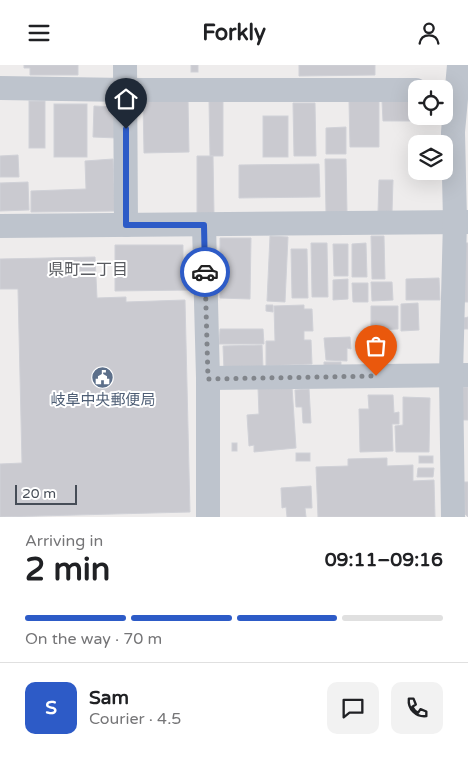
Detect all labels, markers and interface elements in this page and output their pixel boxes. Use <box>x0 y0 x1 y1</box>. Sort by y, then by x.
icon: menu <box>25 19 53 47</box>
icon: person <box>415 19 443 47</box>
text: Forkly <box>202 20 266 46</box>
pin <box>105 78 147 129</box>
map controls <box>408 80 453 180</box>
button: locate <box>408 80 453 125</box>
icon: home <box>112 85 140 113</box>
button: layers <box>408 135 453 180</box>
courier <box>180 247 230 297</box>
icon: car <box>191 258 219 286</box>
district label: 県町二丁目 <box>48 260 128 280</box>
pin <box>355 325 397 376</box>
icon: bag <box>362 332 390 360</box>
public building icon: 岐阜中央郵便局 <box>91 365 115 389</box>
place label: 岐阜中央郵便局 <box>50 391 156 409</box>
scale bar <box>15 482 78 505</box>
text: 20 m <box>22 485 56 502</box>
text: Arriving in <box>25 531 103 551</box>
text: 09:11–09:16 <box>325 549 443 571</box>
text: 2 min <box>25 551 110 589</box>
text: On the way · 70 m <box>25 629 162 649</box>
button: chat <box>327 682 379 734</box>
button: phone <box>391 682 443 734</box>
text: Sam <box>89 687 129 709</box>
text: S <box>45 697 57 719</box>
text: Courier · 4.5 <box>89 709 181 729</box>

